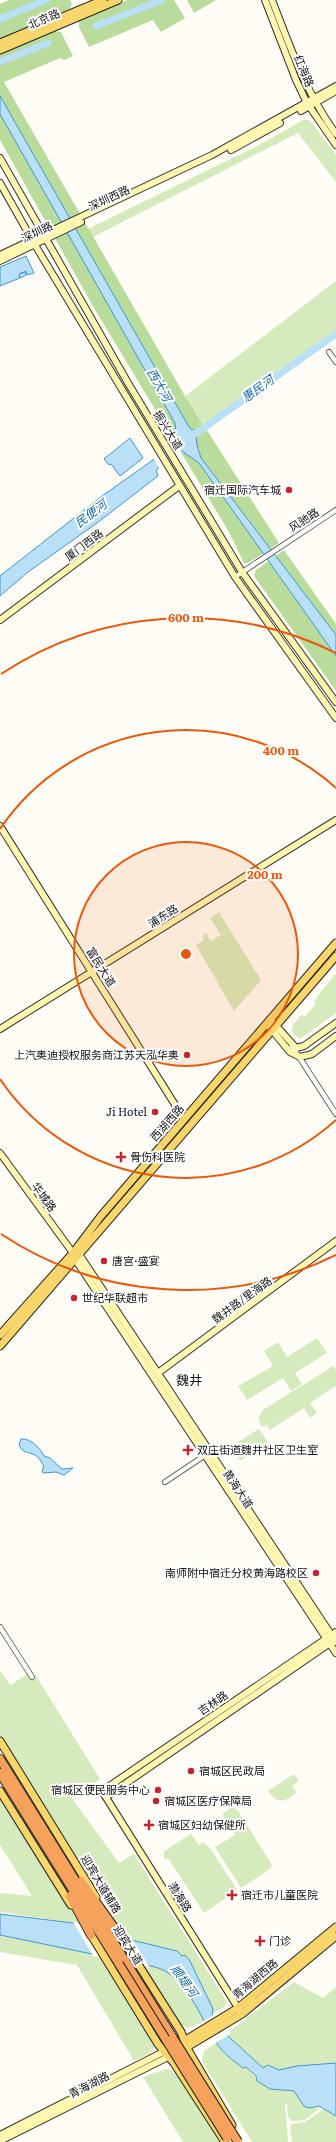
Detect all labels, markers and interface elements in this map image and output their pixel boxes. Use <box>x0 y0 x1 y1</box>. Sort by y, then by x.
street label: 北京路 <box>25 4 62 32</box>
street label: 红海路 <box>291 52 319 89</box>
street label: 深圳西路 <box>85 181 132 214</box>
street label: 深圳路 <box>18 217 55 246</box>
water label: 西大河 <box>143 364 178 406</box>
water label: 惠民河 <box>238 369 279 406</box>
street label: 振兴大道 <box>150 407 187 452</box>
place label: 宿迁国际汽车城 <box>204 481 281 497</box>
marker: 宿迁国际汽车城 <box>284 485 294 495</box>
water label: 民便河 <box>71 494 112 531</box>
street label: 风驰路 <box>285 503 322 535</box>
street label: 厦门西路 <box>61 525 106 564</box>
text: 600 m <box>168 608 204 626</box>
text: 400 m <box>263 741 299 759</box>
text: 200 m <box>247 865 283 883</box>
street label: 浦东路 <box>144 900 181 931</box>
street label: 富民大道 <box>83 944 120 989</box>
centre of rings <box>179 947 193 961</box>
place label: 上汽奥迪授权服务商江苏天泓华奥 <box>14 1046 179 1062</box>
marker: 上汽奥迪授权服务商江苏天泓华奥 <box>182 1050 192 1060</box>
street label: 西湖西路 <box>146 1100 187 1144</box>
place label: Ji Hotel <box>106 1103 147 1119</box>
marker: Ji Hotel <box>150 1107 160 1117</box>
place label: 骨伤科医院 <box>130 1148 185 1164</box>
marker: 骨伤科医院 <box>115 1151 127 1163</box>
street label: 华城路 <box>29 1178 61 1214</box>
place label: 唐宫·盛宴 <box>112 1252 160 1268</box>
marker: 唐宫·盛宴 <box>99 1256 109 1266</box>
street label: 魏井路/里海路 <box>208 1272 275 1326</box>
place label: 世纪华联超市 <box>82 1289 148 1305</box>
marker: 世纪华联超市 <box>69 1293 79 1303</box>
district label: 魏井 <box>176 1370 202 1389</box>
place label: 双庄街道魏井社区卫生室 <box>197 1441 318 1457</box>
marker: 双庄街道魏井社区卫生室 <box>182 1444 194 1456</box>
street label: 黄海大道 <box>220 1466 258 1511</box>
place label: 南师附中宿迁分校黄海路校区 <box>165 1564 308 1580</box>
marker: 南师附中宿迁分校黄海路校区 <box>311 1568 321 1578</box>
street label: 吉林路 <box>194 1686 231 1718</box>
place label: 宿城区民政局 <box>199 1762 265 1778</box>
marker: 宿城区民政局 <box>186 1766 196 1776</box>
place label: 宿城区便民服务中心 <box>51 1781 150 1797</box>
marker: 宿城区便民服务中心 <box>153 1785 163 1795</box>
place label: 宿城区医疗保障局 <box>164 1792 252 1808</box>
marker: 宿城区医疗保障局 <box>151 1796 161 1806</box>
place label: 宿城区妇幼保健所 <box>158 1816 246 1832</box>
marker: 宿城区妇幼保健所 <box>143 1819 155 1831</box>
street label: 迎宾大道辅路 <box>78 1851 126 1916</box>
street label: 渤海路 <box>165 1878 196 1915</box>
place label: 宿迁市儿童医院 <box>241 1886 318 1902</box>
marker: 宿迁市儿童医院 <box>226 1889 238 1901</box>
street label: 迎宾大道 <box>110 1922 147 1967</box>
place label: 门诊 <box>269 1932 291 1948</box>
marker: 门诊 <box>254 1935 266 1947</box>
street label: 青海湖西路 <box>228 1954 281 2002</box>
water label: 顺堤河 <box>167 1961 204 2002</box>
street label: 青海湖路 <box>65 2067 112 2101</box>

